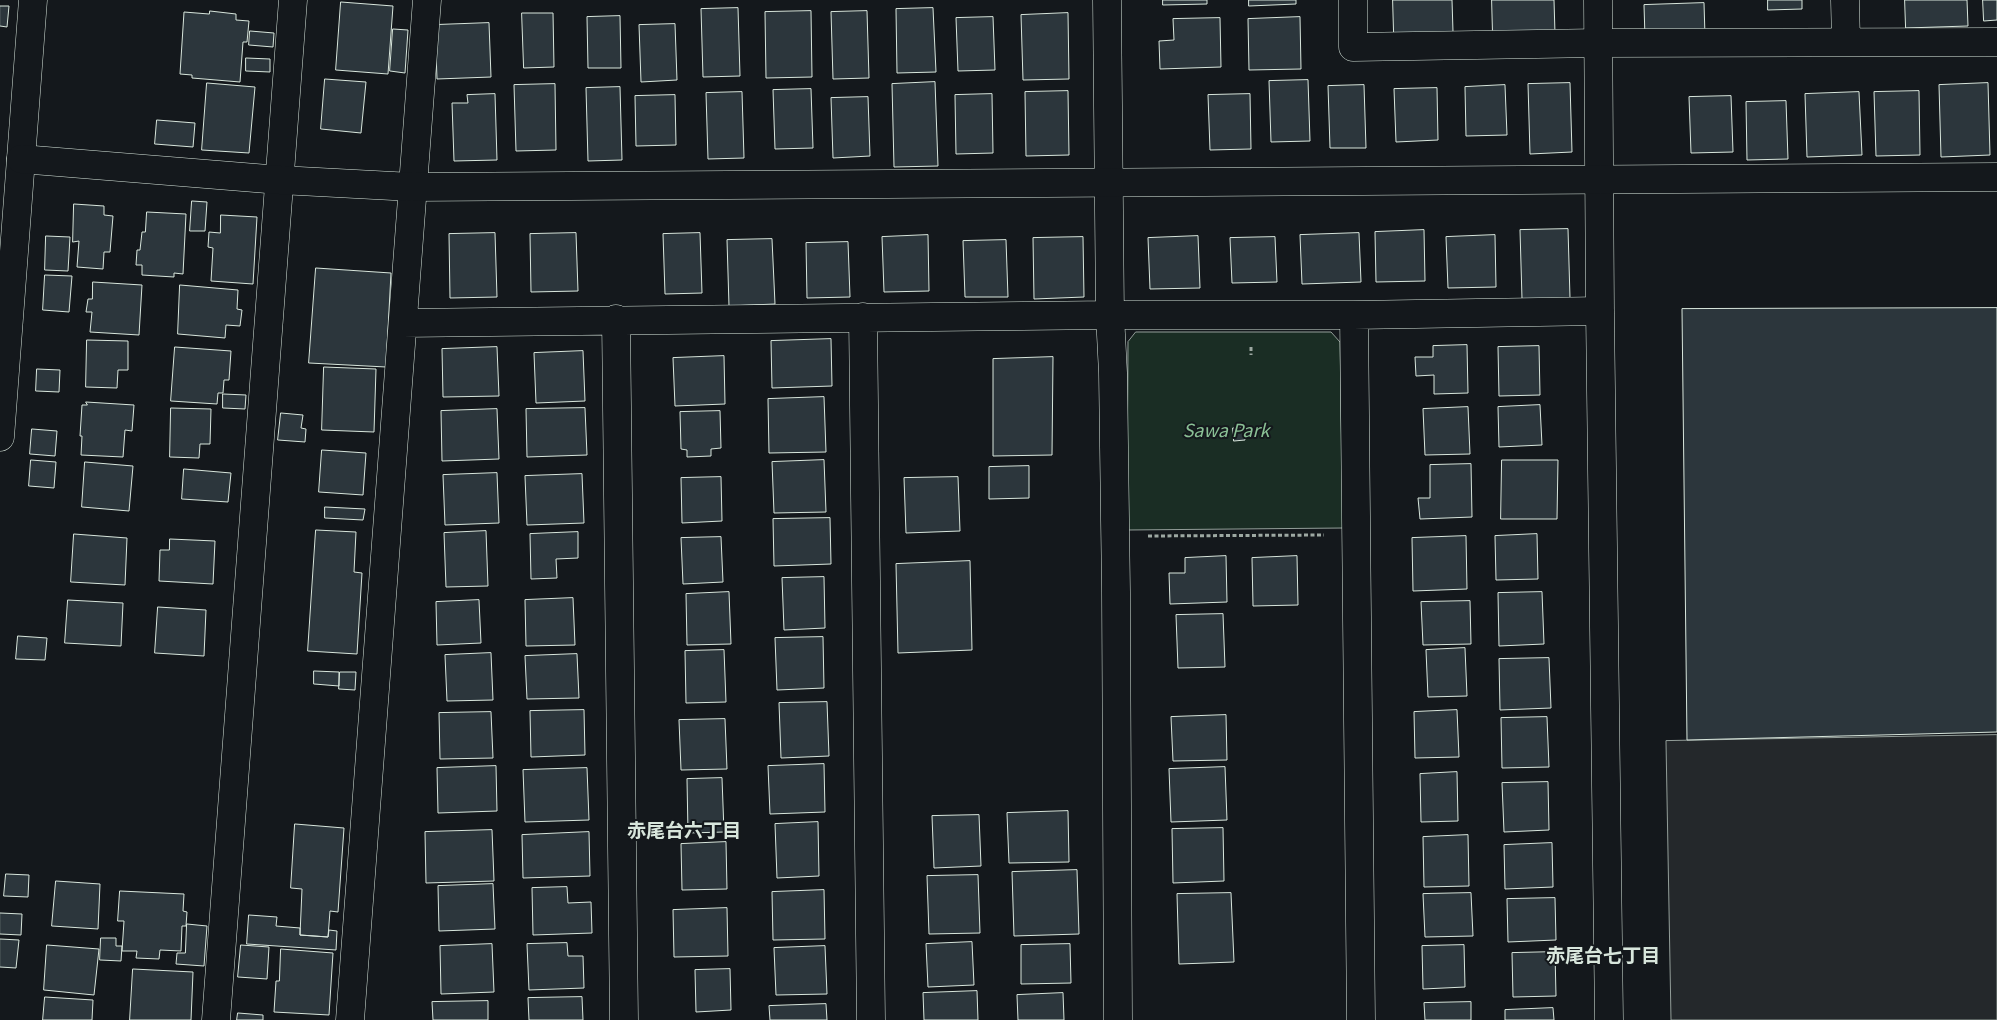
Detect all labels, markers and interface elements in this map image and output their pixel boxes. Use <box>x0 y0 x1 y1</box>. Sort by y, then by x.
park label: Sawa Park <box>1183 419 1269 441</box>
district label: 赤尾台六丁目 <box>627 819 741 841</box>
district label: 赤尾台七丁目 <box>1546 944 1660 966</box>

